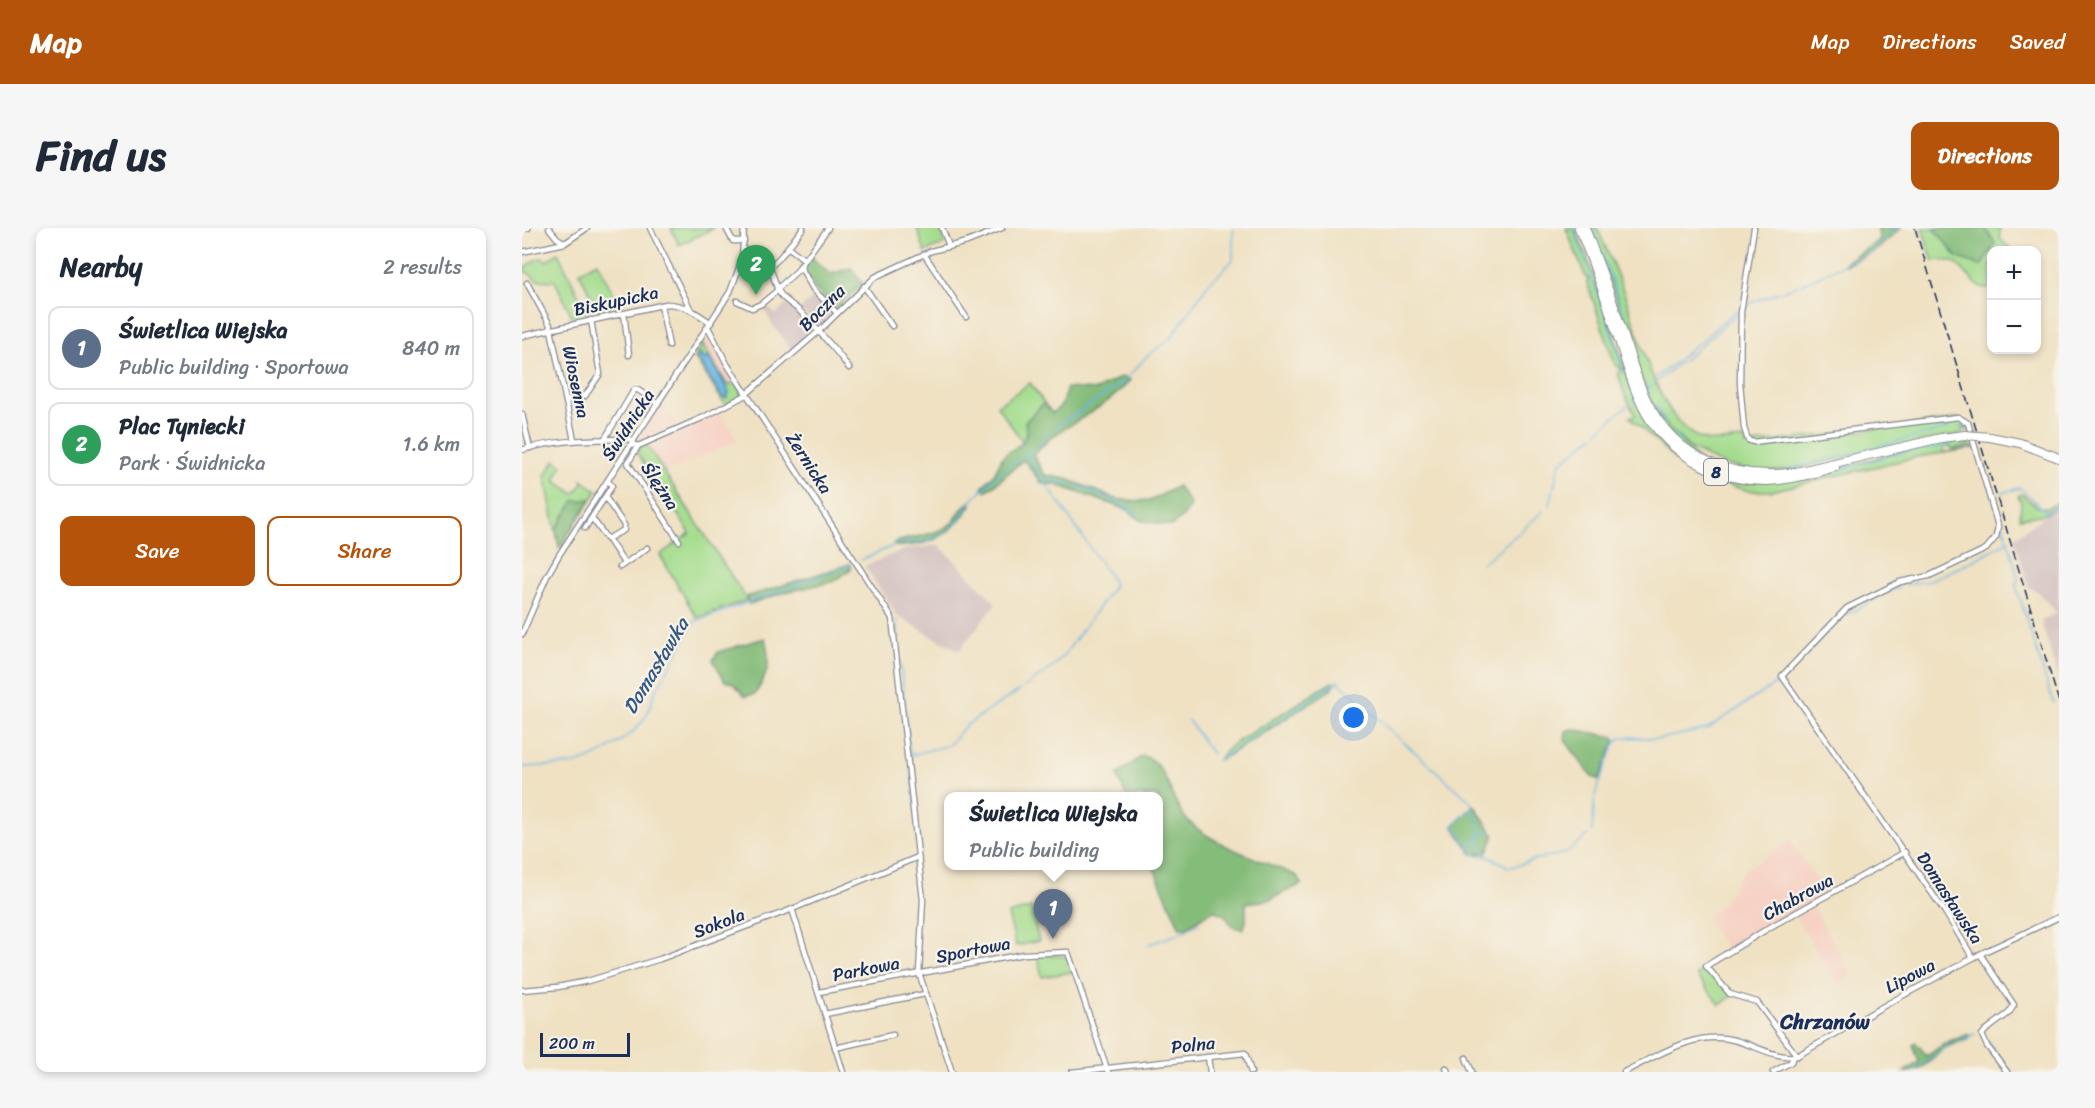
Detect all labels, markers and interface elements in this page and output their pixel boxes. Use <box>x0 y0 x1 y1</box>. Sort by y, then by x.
text: Map <box>30 18 82 67</box>
text: Map <box>1811 23 1849 61</box>
text: Directions <box>1882 23 1977 61</box>
text: Saved <box>2010 23 2065 61</box>
text: Find us <box>36 119 166 193</box>
button: Directions <box>1911 122 2059 190</box>
text: Nearby <box>60 244 142 290</box>
pin: 2 <box>736 245 776 295</box>
map controls <box>1987 246 2041 354</box>
button: + <box>1987 246 2041 300</box>
text: 2 results <box>383 250 462 285</box>
street label: Biskupicka <box>571 276 661 326</box>
street label: Boczna <box>791 276 854 339</box>
button: − <box>1987 300 2041 354</box>
text: Świetlica Wiejska <box>119 311 288 350</box>
text: 1 <box>77 331 86 366</box>
text: 840 m <box>402 331 460 366</box>
street label: Wiosenna <box>553 343 599 421</box>
text: Public building · Sportowa <box>119 350 348 385</box>
street label: Świdnicka <box>593 383 663 467</box>
text: Plac Tyniecki <box>119 407 245 446</box>
street label: Żernicka <box>777 425 841 501</box>
text: 2 <box>76 427 87 462</box>
text: 1.6 km <box>403 427 460 462</box>
text: Park · Świdnicka <box>119 446 265 481</box>
street label: Ślężna <box>632 455 688 517</box>
road number: 8 <box>1704 459 1728 485</box>
button: Save <box>60 516 255 586</box>
button: Share <box>267 516 462 586</box>
water label: Domasławka <box>613 609 700 721</box>
your location <box>1339 703 1368 732</box>
popup <box>944 792 1163 870</box>
text: Świetlica Wiejska <box>969 794 1138 833</box>
text: Public building <box>969 833 1099 868</box>
street label: Domasławska <box>1908 845 1992 951</box>
street label: Chabrowa <box>1756 864 1840 930</box>
pin: 1 <box>1034 890 1072 939</box>
street label: Sokola <box>688 899 750 947</box>
street label: Sportowa <box>933 927 1013 973</box>
street label: Parkowa <box>830 947 902 991</box>
street label: Lipowa <box>1879 949 1941 1003</box>
district label: Chrzanów <box>1779 1003 1870 1041</box>
street label: Polna <box>1169 1027 1217 1063</box>
text: 200 m <box>549 1029 595 1058</box>
scale bar <box>540 1030 630 1058</box>

